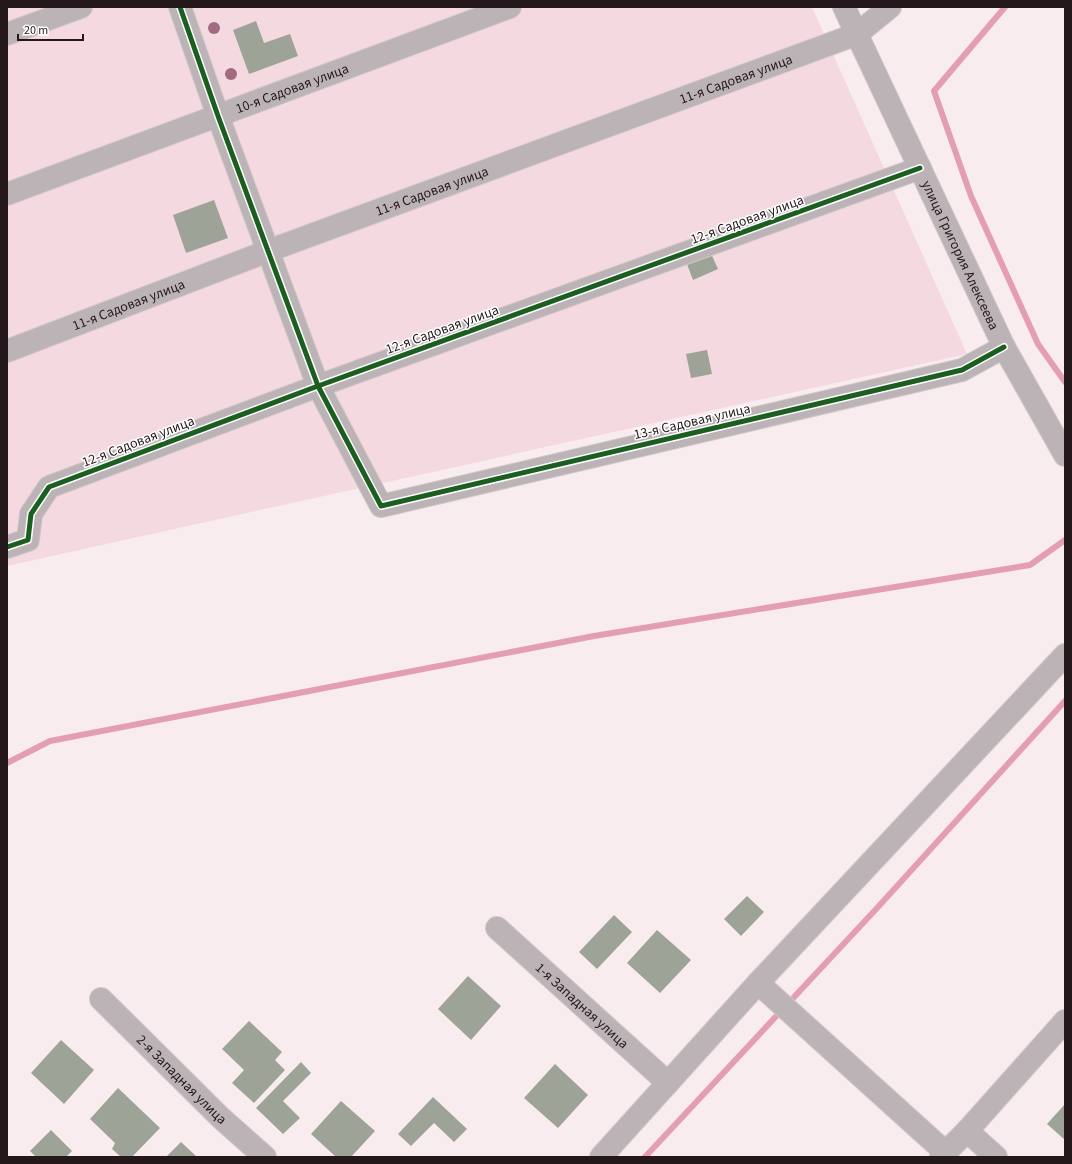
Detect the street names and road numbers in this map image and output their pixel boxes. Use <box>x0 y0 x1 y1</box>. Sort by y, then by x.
street label: 11-я Садовая улица <box>677 50 796 110</box>
street label: 10-я Садовая улица <box>233 59 352 119</box>
street label: 11-я Садовая улица <box>373 162 491 222</box>
street label: улица Григория Алексеева <box>916 177 1004 333</box>
street label: 12-я Садовая улица <box>688 190 807 250</box>
street label: 11-я Садовая улица <box>69 275 188 336</box>
street label: 12-я Садовая улица <box>383 300 502 360</box>
street label: 13-я Садовая улица <box>632 399 753 445</box>
street label: 12-я Садовая улица <box>79 411 198 473</box>
street label: 1-я Западная улица <box>530 958 633 1054</box>
street label: 2-я Западная улица <box>132 1031 231 1130</box>

